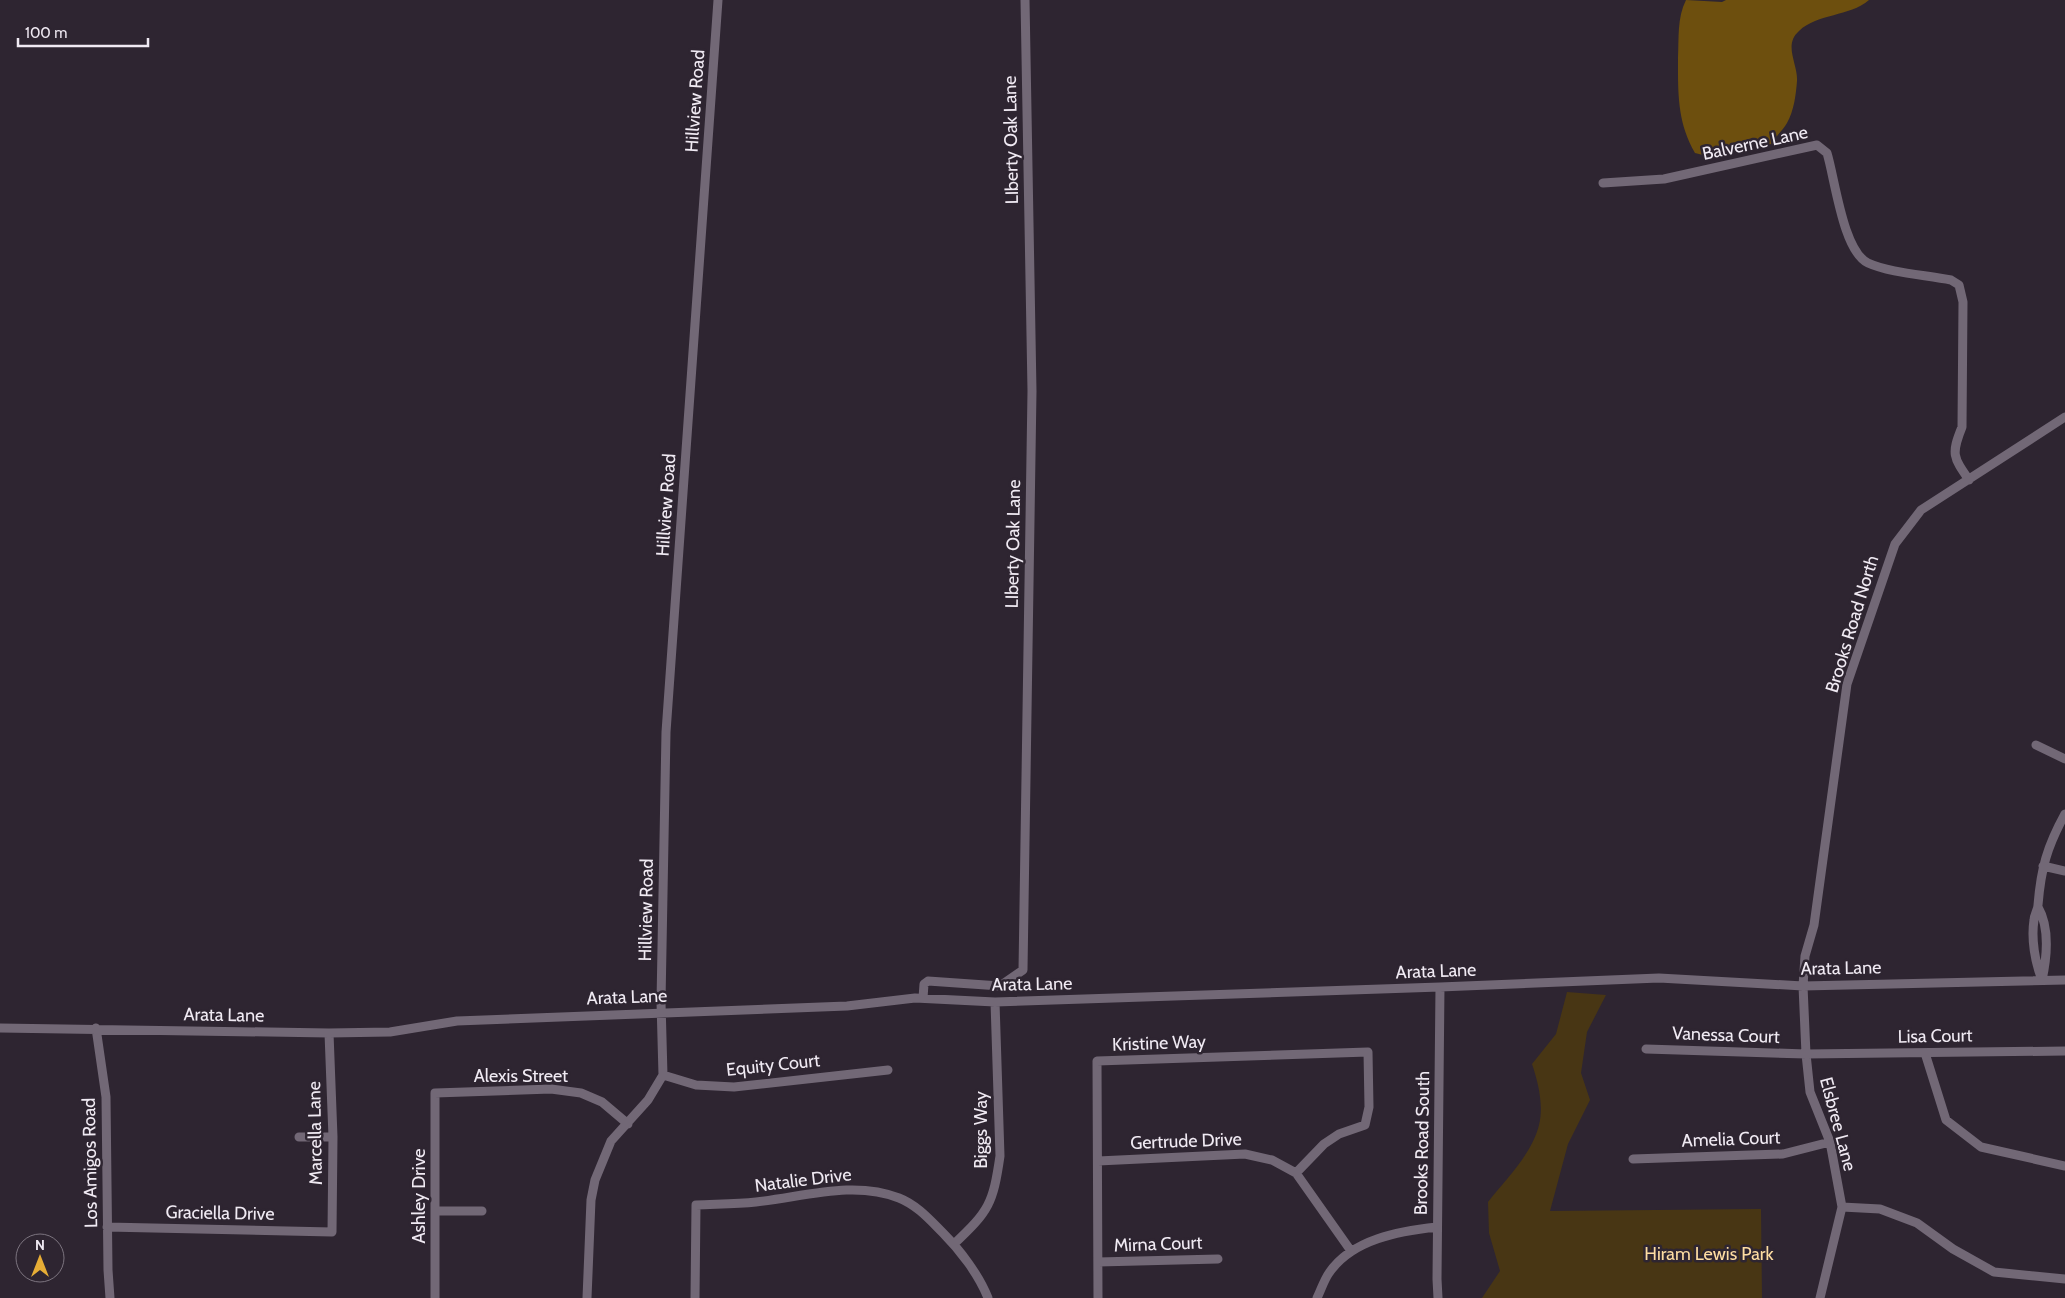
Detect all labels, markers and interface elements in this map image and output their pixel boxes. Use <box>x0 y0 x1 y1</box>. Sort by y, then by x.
scale bar <box>18 15 148 47</box>
text: 100 m <box>25 24 67 42</box>
street label: Hillview Road <box>680 49 710 153</box>
street label: LIberty Oak Lane <box>999 75 1023 205</box>
street label: Balverne Lane <box>1700 121 1810 165</box>
street label: Hillview Road <box>651 453 681 557</box>
street label: LIberty Oak Lane <box>1001 479 1025 609</box>
street label: Brooks Road North <box>1821 553 1883 695</box>
street label: Hillview Road <box>634 858 658 962</box>
street label: Arata Lane <box>1800 956 1882 980</box>
street label: Arata Lane <box>1395 959 1477 983</box>
street label: Arata Lane <box>991 972 1073 996</box>
street label: Arata Lane <box>586 985 668 1009</box>
street label: Arata Lane <box>183 1003 265 1027</box>
street label: Vanessa Court <box>1672 1022 1780 1048</box>
street label: Lisa Court <box>1897 1024 1973 1048</box>
street label: Kristine Way <box>1112 1030 1206 1056</box>
street label: Equity Court <box>725 1049 821 1081</box>
street label: Alexis Street <box>474 1065 568 1087</box>
street label: Brooks Road South <box>1410 1071 1434 1215</box>
street label: Elsbree Lane <box>1815 1075 1861 1173</box>
street label: Marcella Lane <box>303 1081 327 1185</box>
street label: Biggs Way <box>970 1091 992 1169</box>
street label: Los Amigos Road <box>78 1098 102 1228</box>
street label: Amelia Court <box>1681 1126 1781 1152</box>
street label: Gertrude Drive <box>1130 1128 1242 1154</box>
street label: Ashley Drive <box>408 1148 430 1244</box>
street label: Natalie Drive <box>753 1163 853 1197</box>
street label: Graciella Drive <box>165 1201 275 1225</box>
street label: Mirna Court <box>1113 1231 1203 1257</box>
north arrow <box>15 1233 65 1283</box>
text: N <box>35 1236 45 1254</box>
park label: Hiram Lewis Park <box>1644 1243 1775 1265</box>

